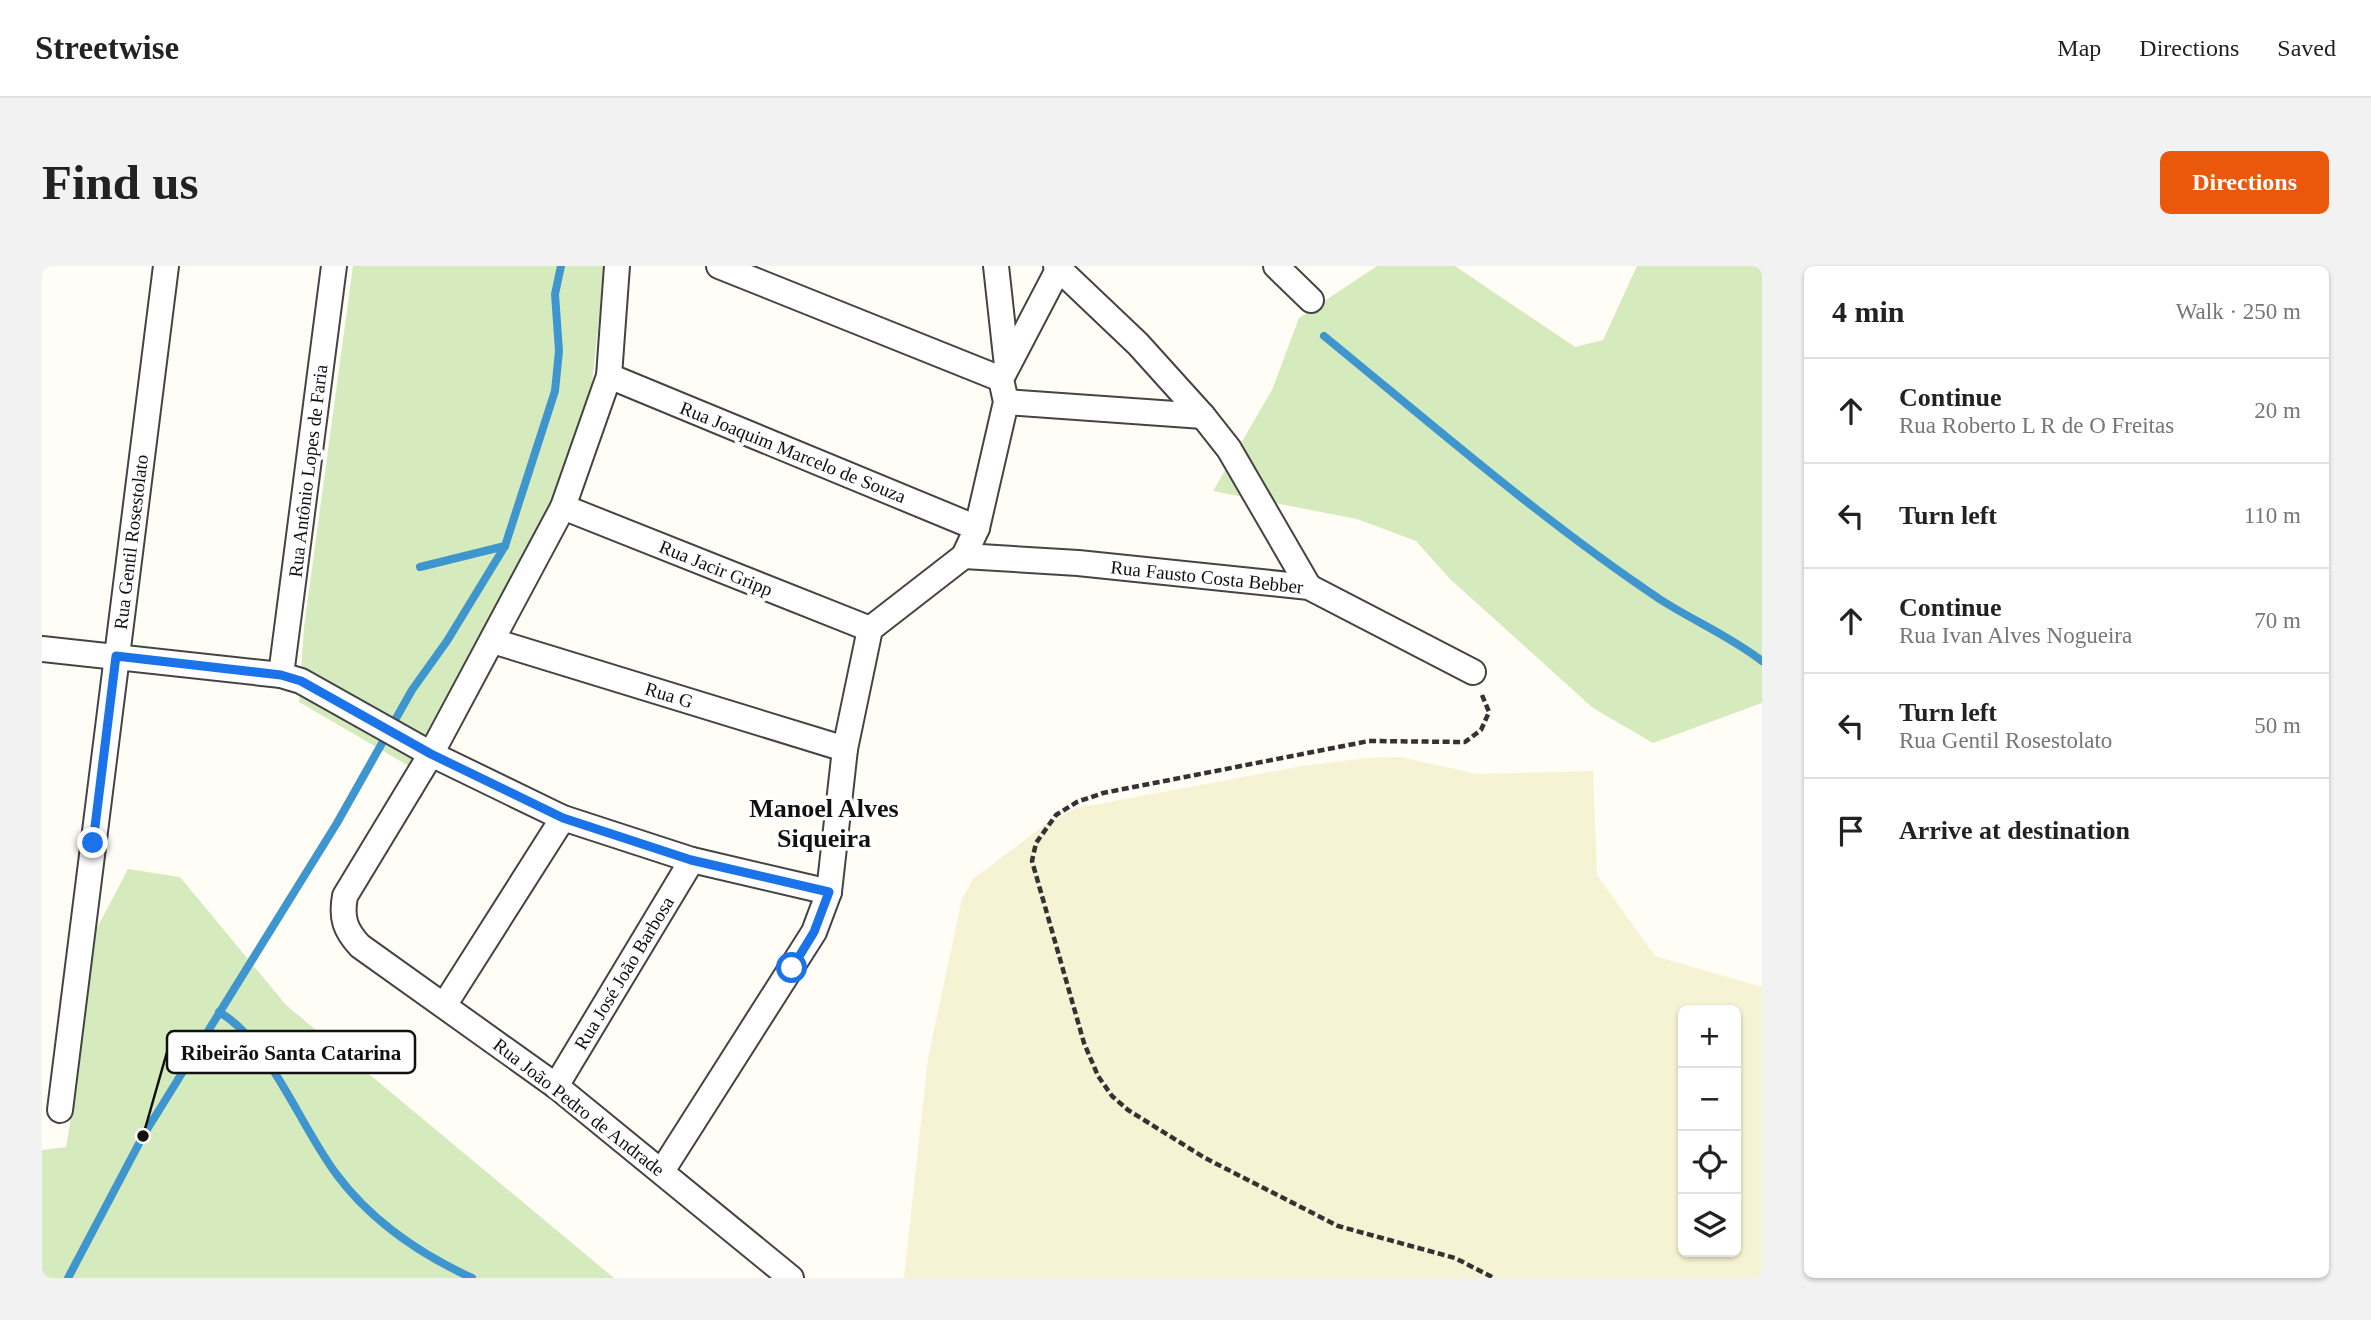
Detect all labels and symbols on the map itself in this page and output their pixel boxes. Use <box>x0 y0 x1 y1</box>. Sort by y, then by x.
street label: Rua Antônio Lopes de Faria <box>285 363 332 579</box>
street label: Rua Joaquim Marcelo de Souza <box>677 397 909 507</box>
street label: Rua Gentil Rosestolato <box>110 453 152 631</box>
street label: Rua Jacir Gripp <box>656 536 776 600</box>
street label: Rua Fausto Costa Bebber <box>1110 556 1305 598</box>
street label: Rua G <box>642 678 696 712</box>
district label: Manoel Alves Siqueira <box>749 794 899 853</box>
route end <box>77 827 108 858</box>
street label: Rua José João Barbosa <box>570 892 678 1053</box>
route start <box>776 952 807 983</box>
callout: Ribeirão Santa Catarina <box>167 1031 415 1073</box>
street label: Rua João Pedro de Andrade <box>489 1034 669 1180</box>
text: Ribeirão Santa Catarina <box>181 1041 402 1065</box>

